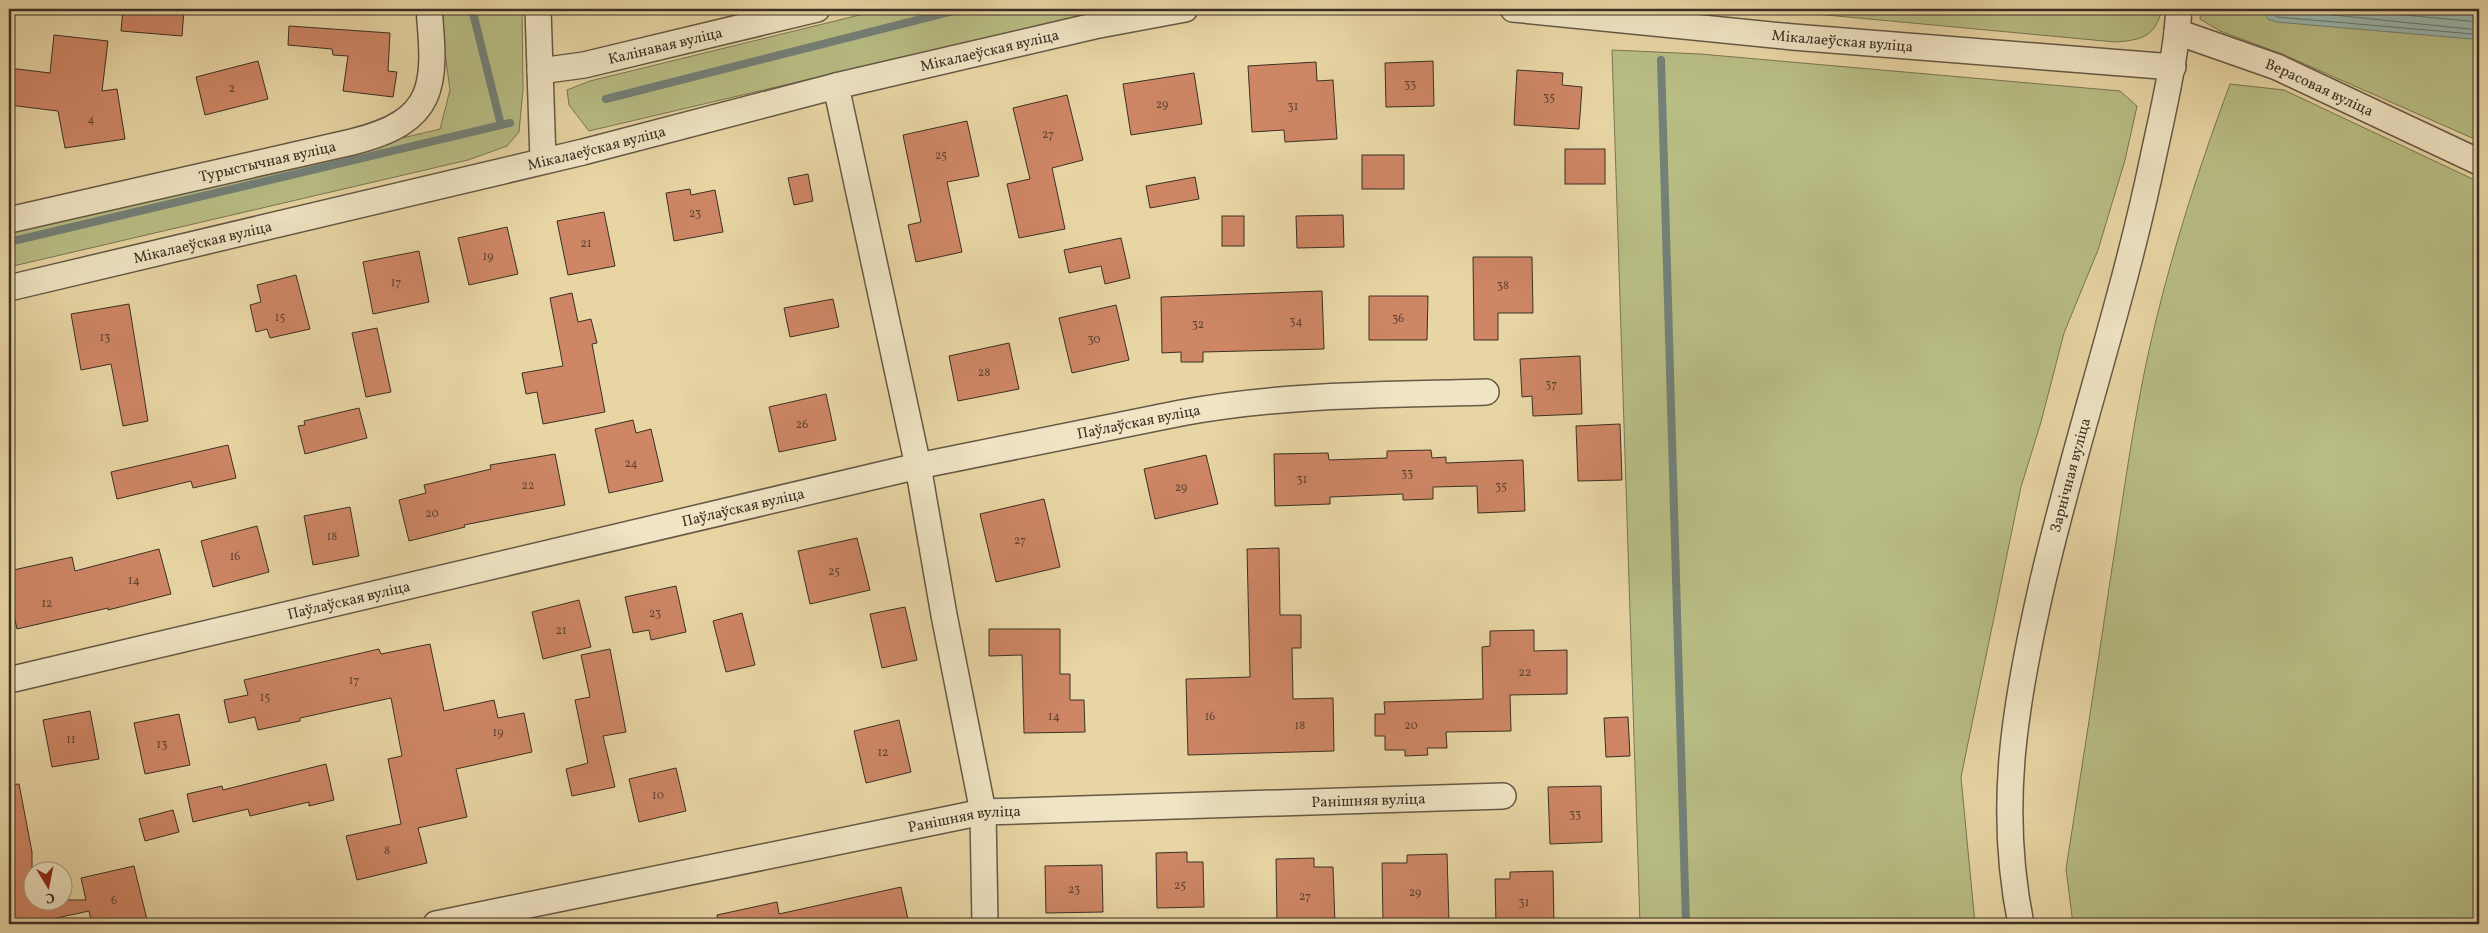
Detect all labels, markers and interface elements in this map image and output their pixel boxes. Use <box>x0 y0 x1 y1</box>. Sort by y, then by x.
street label: Калінавая вуліца <box>606 23 725 71</box>
street label: Мікалаеўская вуліца <box>918 25 1061 78</box>
street label: Мікалаеўская вуліца <box>1771 26 1914 58</box>
street label: Верасовая вуліца <box>2262 55 2376 123</box>
house number: 33 <box>1404 77 1416 93</box>
house number: 2 <box>229 81 235 97</box>
house number: 35 <box>1543 90 1555 106</box>
house number: 29 <box>1156 97 1168 113</box>
house number: 31 <box>1288 99 1298 115</box>
house number: 4 <box>87 112 95 128</box>
street label: Мікалаеўская вуліца <box>526 122 668 177</box>
house number: 27 <box>1042 127 1054 143</box>
street label: Турыстычная вуліца <box>197 137 338 188</box>
house number: 25 <box>935 148 947 164</box>
house number: 23 <box>689 206 701 222</box>
street label: Мікалаеўская вуліца <box>132 217 274 270</box>
house number: 21 <box>580 236 592 252</box>
house number: 19 <box>483 249 493 265</box>
house number: 17 <box>391 275 401 291</box>
house number: 38 <box>1497 278 1509 294</box>
house number: 15 <box>275 310 285 326</box>
house number: 36 <box>1392 311 1404 327</box>
house number: 34 <box>1289 314 1303 330</box>
house number: 32 <box>1192 317 1204 333</box>
house number: 13 <box>100 330 110 346</box>
house number: 30 <box>1087 332 1101 348</box>
house number: 28 <box>978 365 990 381</box>
house number: 37 <box>1545 377 1557 393</box>
street label: Паўлаўская вуліца <box>1075 401 1202 446</box>
street label: Зарнічная вуліца <box>2046 416 2097 535</box>
house number: 26 <box>796 417 808 433</box>
house number: 24 <box>624 456 638 472</box>
house number: 33 <box>1401 466 1413 482</box>
house number: 31 <box>1297 472 1307 488</box>
house number: 22 <box>522 478 534 494</box>
house number: 35 <box>1495 479 1507 495</box>
house number: 29 <box>1175 480 1187 496</box>
street label: Паўлаўская вуліца <box>680 484 807 533</box>
house number: 20 <box>425 506 439 522</box>
house number: 18 <box>327 529 337 545</box>
house number: 27 <box>1014 533 1026 549</box>
house number: 16 <box>230 549 240 565</box>
house number: 25 <box>828 564 840 580</box>
house number: 14 <box>128 573 140 589</box>
street label: Паўлаўская вуліца <box>285 577 413 626</box>
house number: 12 <box>41 596 53 612</box>
house number: 23 <box>649 606 661 622</box>
house number: 21 <box>555 623 567 639</box>
house number: 22 <box>1519 665 1531 681</box>
house number: 17 <box>349 673 359 689</box>
house number: 15 <box>260 690 270 706</box>
house number: 14 <box>1048 709 1060 725</box>
house number: 16 <box>1205 709 1215 725</box>
house number: 18 <box>1295 718 1305 734</box>
house number: 20 <box>1404 718 1418 734</box>
house number: 19 <box>493 725 503 741</box>
house number: 11 <box>66 732 76 748</box>
house number: 13 <box>157 737 167 753</box>
house number: 12 <box>877 745 889 761</box>
house number: 10 <box>652 788 664 804</box>
street label: Ранішняя вуліца <box>1311 789 1426 814</box>
street label: Ранішняя вуліца <box>906 802 1021 839</box>
house number: 33 <box>1569 807 1581 823</box>
house number: 8 <box>384 843 390 859</box>
north arrow <box>22 860 72 910</box>
house number: 25 <box>1174 878 1186 894</box>
house number: 23 <box>1068 882 1080 898</box>
house number: 29 <box>1409 885 1421 901</box>
text: С <box>44 887 56 907</box>
house number: 27 <box>1299 889 1311 905</box>
house number: 6 <box>111 893 117 909</box>
house number: 31 <box>1519 895 1529 911</box>

